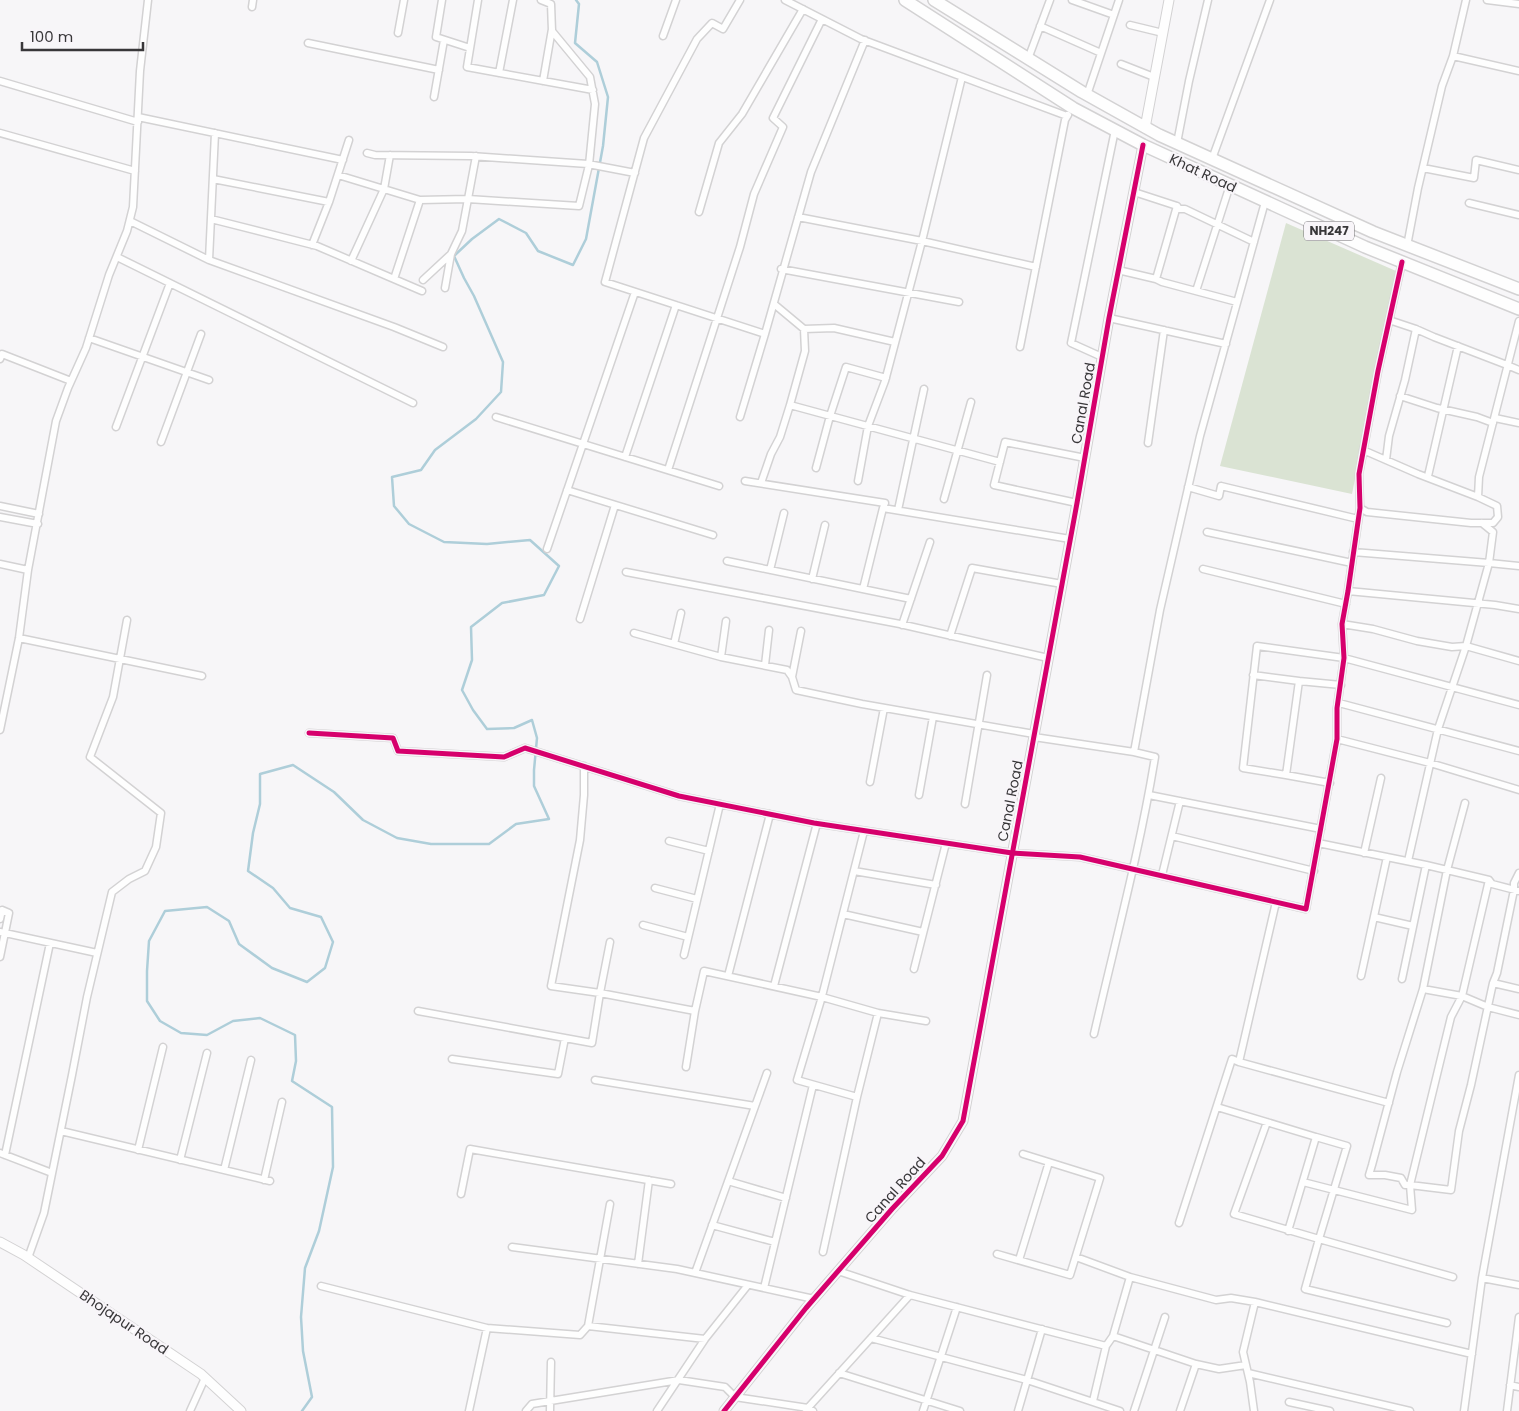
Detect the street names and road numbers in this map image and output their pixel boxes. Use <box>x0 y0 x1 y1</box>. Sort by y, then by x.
street label: Khat Road <box>1166 149 1240 197</box>
road number: NH247 <box>1304 222 1354 240</box>
street label: Canal Road <box>1066 361 1100 445</box>
street label: Canal Road <box>992 759 1028 843</box>
street label: Canal Road <box>860 1153 930 1227</box>
street label: Bhojapur Road <box>76 1285 172 1359</box>

